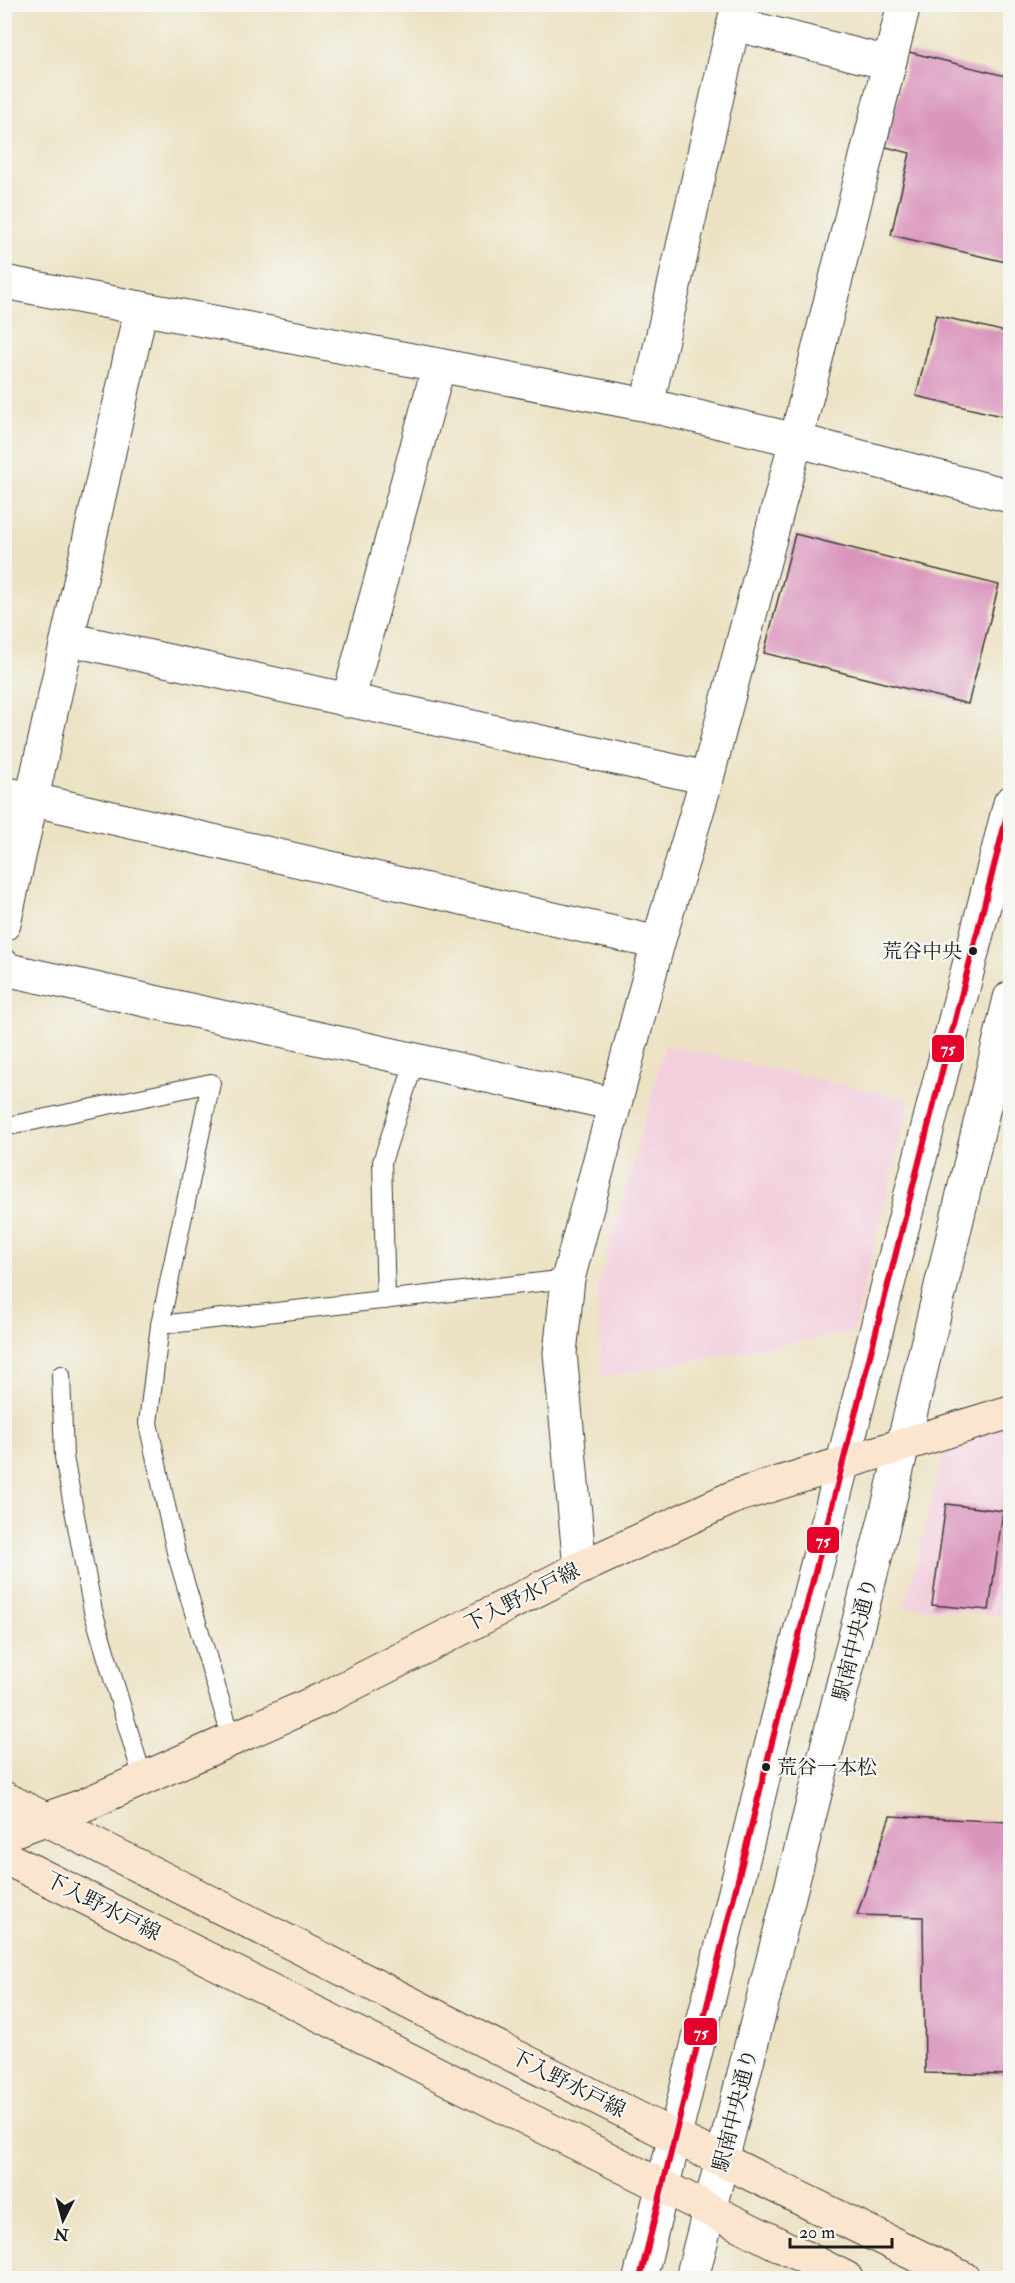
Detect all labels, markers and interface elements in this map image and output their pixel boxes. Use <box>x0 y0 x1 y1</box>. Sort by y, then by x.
place label: 荒谷中央 <box>882 939 962 964</box>
marker: 荒谷中央 <box>967 945 979 957</box>
line badge: 75 <box>931 1034 965 1063</box>
text: 75 <box>941 1039 956 1059</box>
line badge: 75 <box>806 1526 840 1554</box>
text: 75 <box>816 1531 831 1551</box>
street label: 下入野水戸線 <box>460 1557 584 1638</box>
street label: 駅南中央通り <box>827 1575 884 1704</box>
place label: 荒谷一本松 <box>777 1755 877 1780</box>
marker: 荒谷一本松 <box>760 1761 772 1773</box>
street label: 下入野水戸線 <box>41 1866 165 1947</box>
line badge: 75 <box>683 2017 718 2046</box>
text: 75 <box>694 2023 709 2043</box>
street label: 下入野水戸線 <box>506 2043 630 2124</box>
street label: 駅南中央通り <box>707 2046 764 2175</box>
north arrow <box>33 2190 93 2250</box>
scale bar <box>790 2211 892 2249</box>
text: 20 m <box>799 2221 835 2244</box>
text: N <box>53 2223 71 2245</box>

